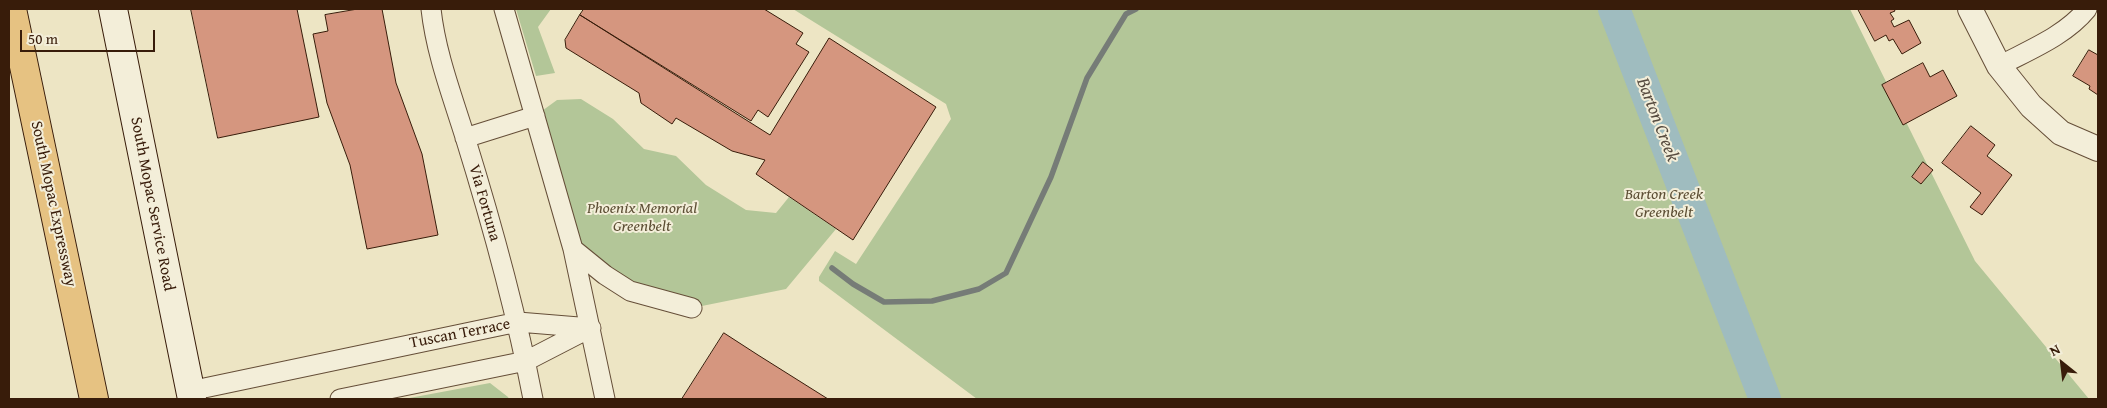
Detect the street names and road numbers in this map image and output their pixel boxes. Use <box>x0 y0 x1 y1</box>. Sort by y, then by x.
street label: South Mopac Service Road <box>126 115 178 293</box>
street label: South Mopac Expressway <box>26 119 80 289</box>
street label: Via Fortuna <box>464 162 504 244</box>
street label: Tuscan Terrace <box>408 315 512 353</box>

